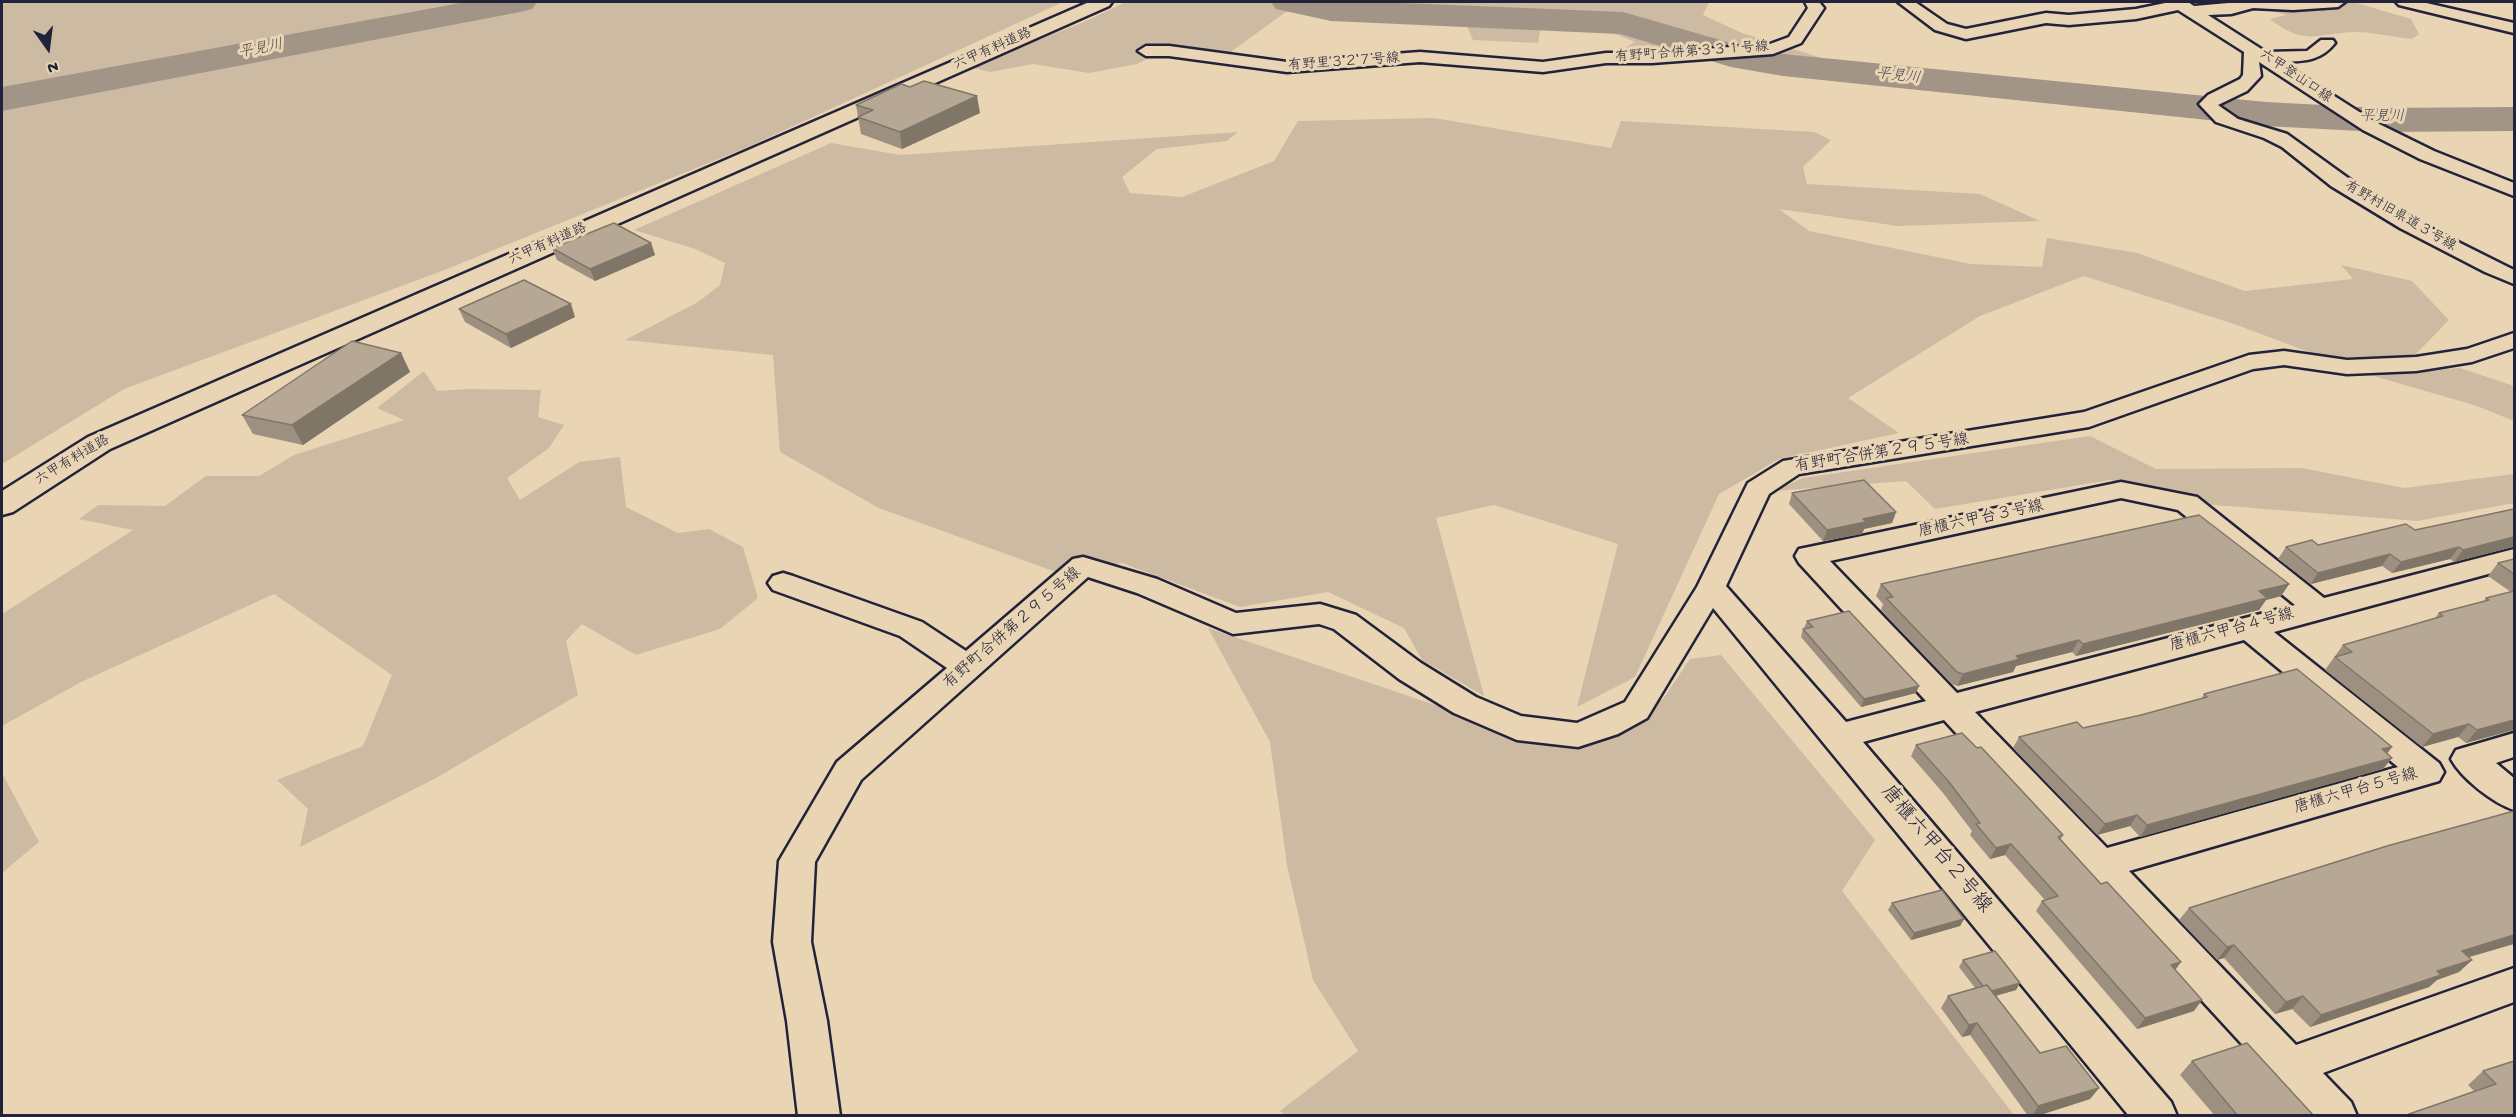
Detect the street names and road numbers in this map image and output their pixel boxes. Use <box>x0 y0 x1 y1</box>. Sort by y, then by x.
street label: 六甲有料道路 <box>951 25 1035 75</box>
street label: 有野町合併第３３１号線 <box>1615 39 1769 67</box>
street label: 六甲登山口線 <box>2255 47 2335 107</box>
street label: 有野里３２７号線 <box>1288 51 1400 75</box>
street label: 有野村旧県道３号線 <box>2341 178 2459 256</box>
street label: 六甲有料道路 <box>506 220 590 270</box>
street label: 有野町合併第２９５号線 <box>1794 431 1970 477</box>
street label: 六甲有料道路 <box>33 432 113 490</box>
street label: 唐櫃六甲台３号線 <box>1916 497 2046 543</box>
street label: 有野町合併第２９５号線 <box>940 564 1086 694</box>
street label: 唐櫃六甲台４号線 <box>2168 605 2296 657</box>
street label: 唐櫃六甲台５号線 <box>2292 765 2420 819</box>
street label: 唐櫃六甲台２号線 <box>1874 781 1996 919</box>

